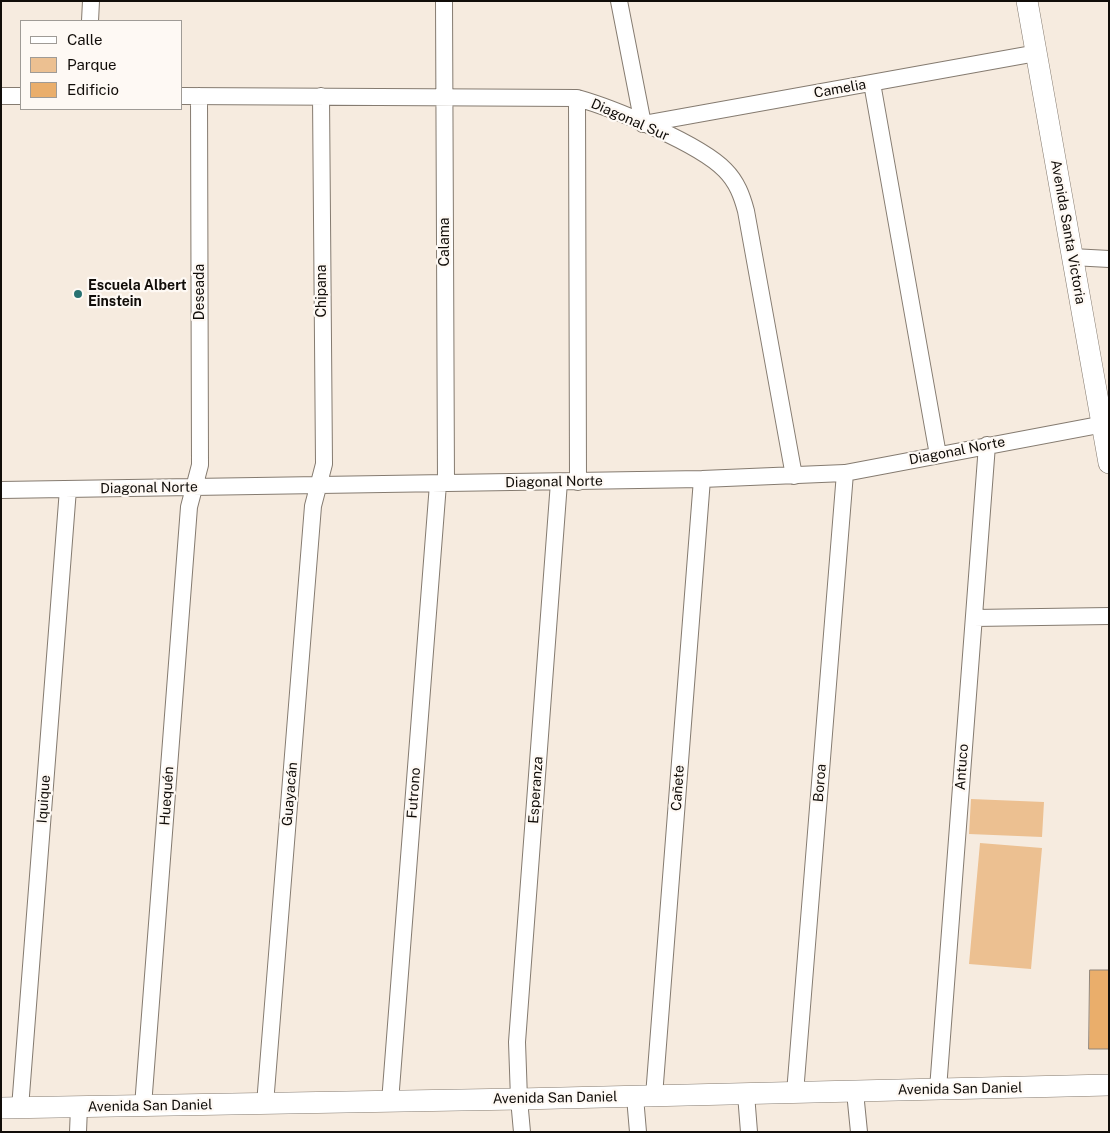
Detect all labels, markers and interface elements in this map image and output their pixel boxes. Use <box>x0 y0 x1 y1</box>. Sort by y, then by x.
legend <box>20 20 182 110</box>
text: Calle <box>67 31 103 48</box>
text: Parque <box>67 56 117 73</box>
street label: Camelia <box>813 76 867 102</box>
text: Edificio <box>67 81 119 98</box>
street label: Diagonal Sur <box>588 95 672 145</box>
street label: Avenida Santa Victoria <box>1047 158 1089 306</box>
street label: Calama <box>437 217 453 267</box>
street label: Deseada <box>192 264 208 320</box>
street label: Chipana <box>314 264 330 318</box>
place label: Escuela Albert Einstein <box>88 278 187 310</box>
marker: Escuela Albert Einstein <box>72 288 84 300</box>
street label: Diagonal Norte <box>907 433 1007 469</box>
street label: Diagonal Norte <box>505 473 603 491</box>
street label: Diagonal Norte <box>100 479 198 497</box>
street label: Antuco <box>952 743 972 791</box>
street label: Esperanza <box>525 756 547 824</box>
street label: Guayacán <box>279 761 301 827</box>
street label: Boroa <box>810 763 830 803</box>
street label: Cañete <box>668 764 688 812</box>
street label: Huequén <box>157 766 177 826</box>
street label: Futrono <box>404 767 424 819</box>
street label: Iquique <box>34 774 54 824</box>
street label: Avenida San Daniel <box>898 1080 1022 1098</box>
street label: Avenida San Daniel <box>493 1089 617 1107</box>
street label: Avenida San Daniel <box>88 1097 212 1115</box>

